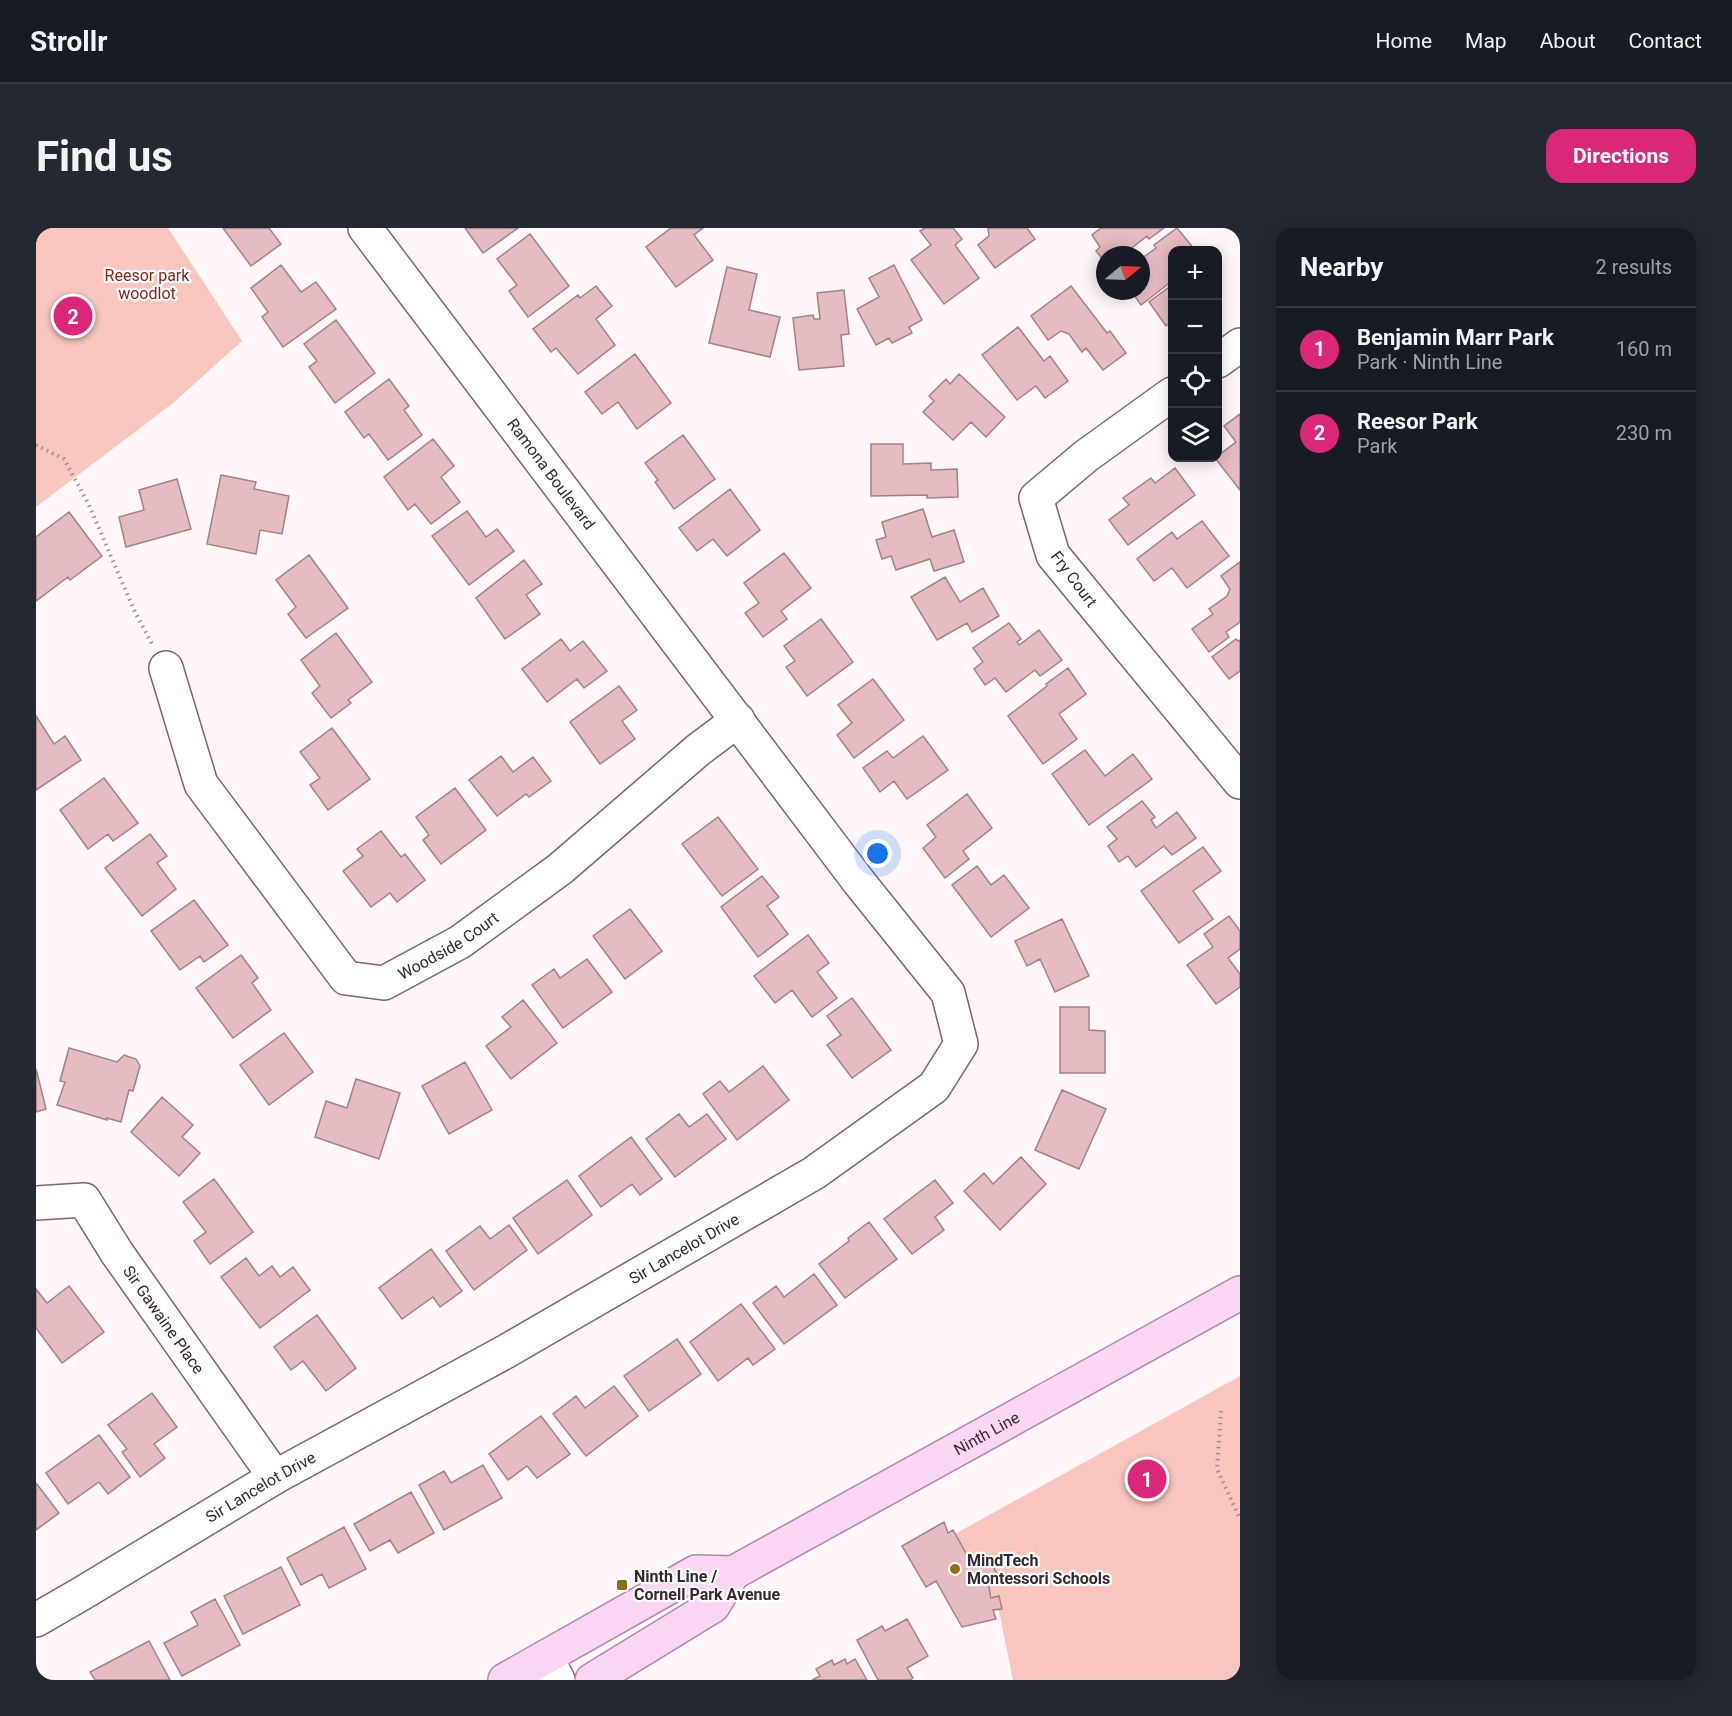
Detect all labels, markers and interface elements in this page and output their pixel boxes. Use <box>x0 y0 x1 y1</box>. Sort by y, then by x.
text: Strollr <box>30 25 107 58</box>
text: Home <box>1376 29 1432 53</box>
text: Map <box>1465 29 1507 53</box>
text: About <box>1540 29 1596 53</box>
text: Contact <box>1629 29 1702 53</box>
button: Directions <box>1546 129 1696 183</box>
text: Find us <box>36 132 173 181</box>
north arrow <box>1096 246 1150 300</box>
map controls <box>1168 246 1222 462</box>
button: + <box>1168 246 1222 300</box>
text: Nearby <box>1300 252 1383 282</box>
text: 2 results <box>1596 255 1672 279</box>
park label: Reesor park woodlot <box>105 266 190 303</box>
pin: 2 <box>54 294 93 338</box>
button: − <box>1168 300 1222 354</box>
text: Benjamin Marr Park <box>1357 325 1554 350</box>
text: 1 <box>1314 337 1325 361</box>
text: 160 m <box>1616 337 1672 361</box>
text: Park · Ninth Line <box>1357 350 1502 374</box>
button: locate <box>1168 354 1222 408</box>
button: layers <box>1168 408 1222 462</box>
text: Reesor Park <box>1357 409 1478 434</box>
street label: Ramona Boulevard <box>503 415 599 533</box>
text: 2 <box>1314 421 1325 445</box>
text: 230 m <box>1616 421 1672 445</box>
text: Park <box>1357 434 1397 458</box>
street label: Fry Court <box>1047 547 1101 611</box>
your location <box>863 839 892 868</box>
street label: Woodside Court <box>395 908 502 983</box>
street label: Sir Lancelot Drive <box>625 1209 742 1288</box>
street label: Sir Gawaine Place <box>119 1262 209 1377</box>
street label: Ninth Line <box>950 1407 1023 1459</box>
street label: Sir Lancelot Drive <box>202 1447 319 1526</box>
pin: 1 <box>1128 1456 1166 1502</box>
place label: MindTech Montessori Schools <box>967 1551 1110 1588</box>
marker: MindTech Montessori Schools <box>948 1562 962 1576</box>
place label: Ninth Line / Cornell Park Avenue <box>634 1567 781 1604</box>
marker: Ninth Line / Cornell Park Avenue <box>615 1578 629 1592</box>

